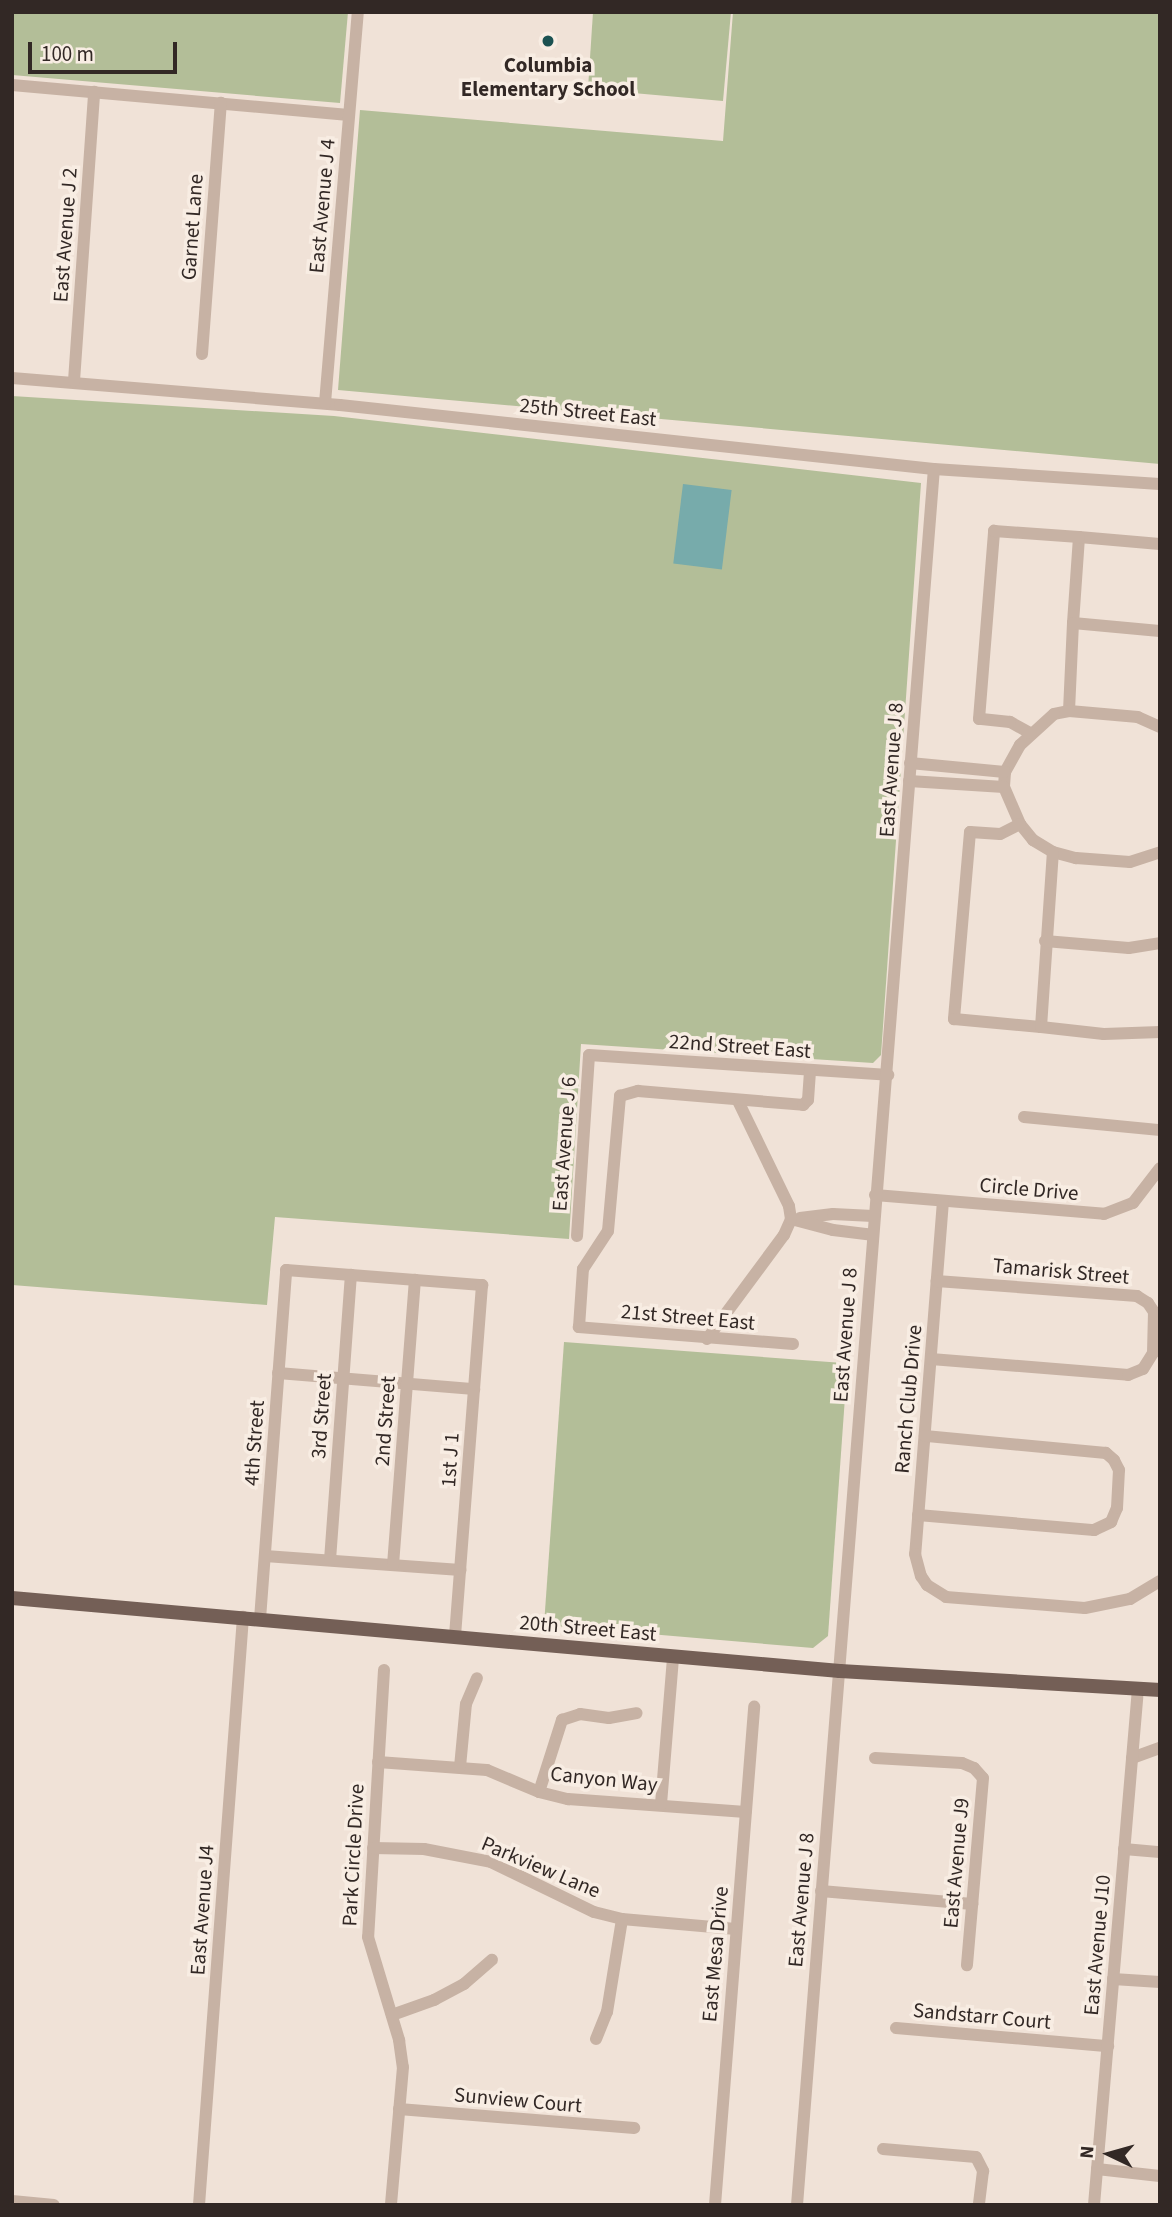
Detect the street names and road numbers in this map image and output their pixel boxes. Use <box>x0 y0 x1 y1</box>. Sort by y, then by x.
street label: East Avenue J 4 <box>304 138 340 274</box>
street label: East Avenue J 2 <box>48 167 82 303</box>
street label: Garnet Lane <box>176 173 208 281</box>
street label: 25th Street East <box>518 392 658 432</box>
street label: East Avenue J 8 <box>874 702 908 838</box>
street label: 22nd Street East <box>668 1028 812 1064</box>
street label: East Avenue J 6 <box>547 1076 581 1212</box>
street label: Circle Drive <box>978 1172 1080 1206</box>
street label: Tamarisk Street <box>992 1252 1130 1290</box>
street label: East Avenue J 8 <box>828 1267 862 1403</box>
street label: 21st Street East <box>620 1299 756 1335</box>
street label: Ranch Club Drive <box>889 1324 927 1474</box>
street label: 3rd Street <box>305 1372 337 1460</box>
street label: 2nd Street <box>369 1375 401 1467</box>
street label: 4th Street <box>238 1399 270 1487</box>
street label: 1st J 1 <box>436 1432 464 1488</box>
street label: 20th Street East <box>518 1609 658 1647</box>
street label: Canyon Way <box>549 1761 659 1797</box>
street label: Park Circle Drive <box>337 1783 369 1927</box>
street label: East Avenue J9 <box>938 1797 974 1929</box>
street label: Parkview Lane <box>478 1831 604 1903</box>
street label: East Avenue J 8 <box>783 1832 819 1968</box>
street label: East Avenue J4 <box>185 1844 219 1976</box>
street label: East Avenue J10 <box>1078 1874 1116 2016</box>
street label: East Mesa Drive <box>697 1885 733 2023</box>
street label: Sandstarr Court <box>912 1997 1052 2035</box>
street label: Sunview Court <box>453 2082 583 2118</box>

